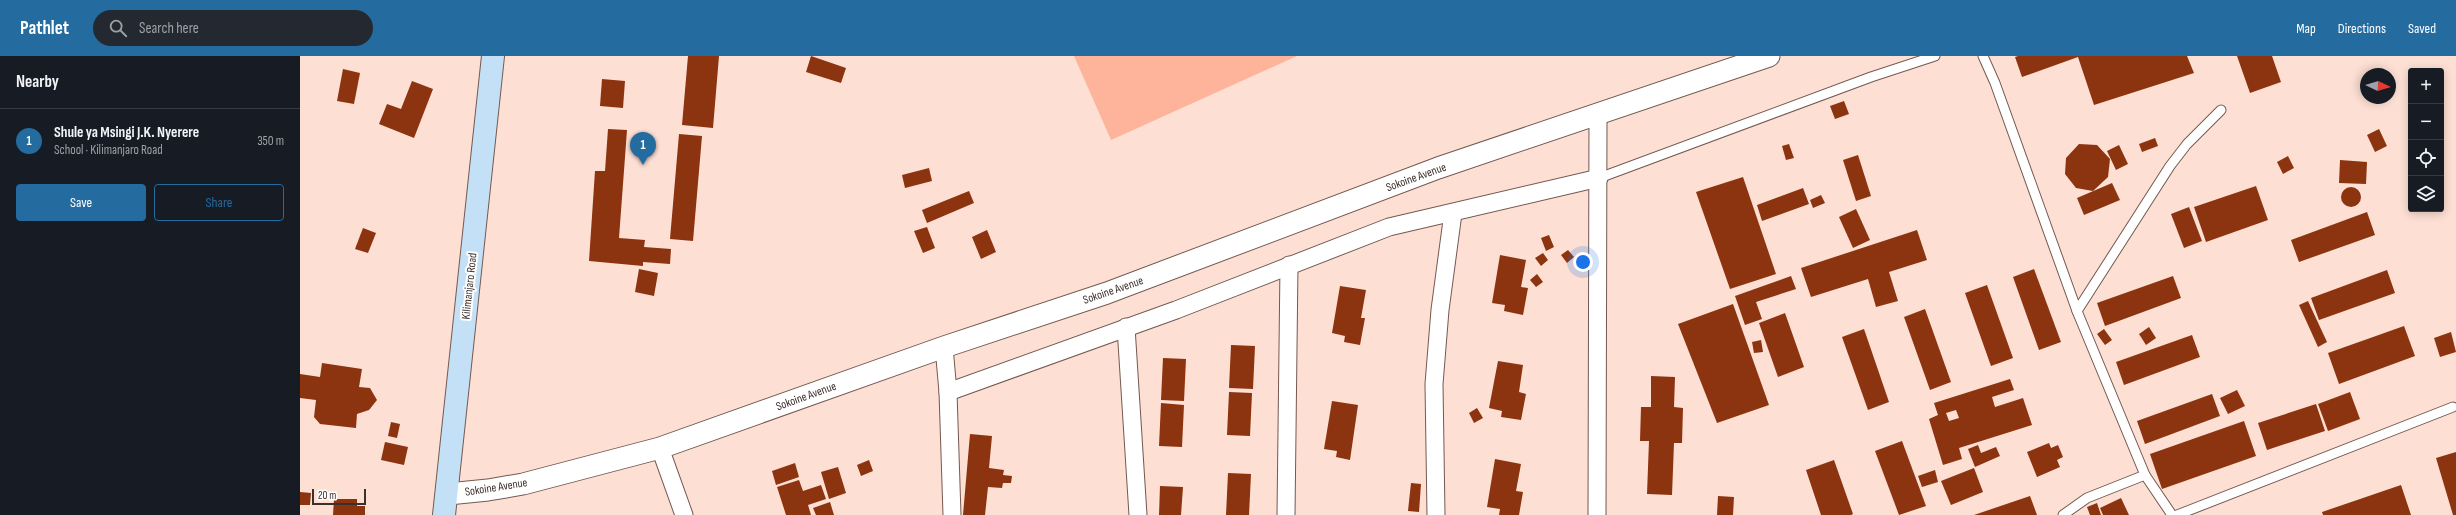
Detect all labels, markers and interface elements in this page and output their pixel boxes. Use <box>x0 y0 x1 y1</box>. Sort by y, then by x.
search box <box>93 10 373 46</box>
text: Pathlet <box>20 17 69 40</box>
icon: search <box>107 17 129 39</box>
text: Search here <box>139 19 199 38</box>
text: Map <box>2296 20 2316 37</box>
text: Directions <box>2338 20 2386 37</box>
text: Saved <box>2408 20 2436 37</box>
north arrow <box>2360 68 2396 104</box>
map controls <box>2408 68 2444 212</box>
button: + <box>2408 68 2444 104</box>
text: Nearby <box>16 72 59 92</box>
button: − <box>2408 104 2444 140</box>
text: Shule ya Msingi J.K. Nyerere <box>54 123 199 142</box>
pin: 1 <box>630 132 656 165</box>
text: 1 <box>26 133 32 149</box>
text: 350 m <box>257 133 284 149</box>
button: locate <box>2408 140 2444 176</box>
text: School · Kilimanjaro Road <box>54 142 163 158</box>
street label: Sokoine Avenue <box>1384 160 1448 195</box>
button: layers <box>2408 176 2444 212</box>
button: Save <box>16 184 146 221</box>
button: Share <box>154 184 284 221</box>
street label: Kilimanjaro Road <box>459 252 480 320</box>
your location <box>1573 252 1593 272</box>
street label: Sokoine Avenue <box>1081 273 1146 308</box>
street label: Sokoine Avenue <box>774 379 838 414</box>
street label: Sokoine Avenue <box>464 475 528 500</box>
scale bar <box>312 487 366 506</box>
text: 20 m <box>318 489 336 502</box>

